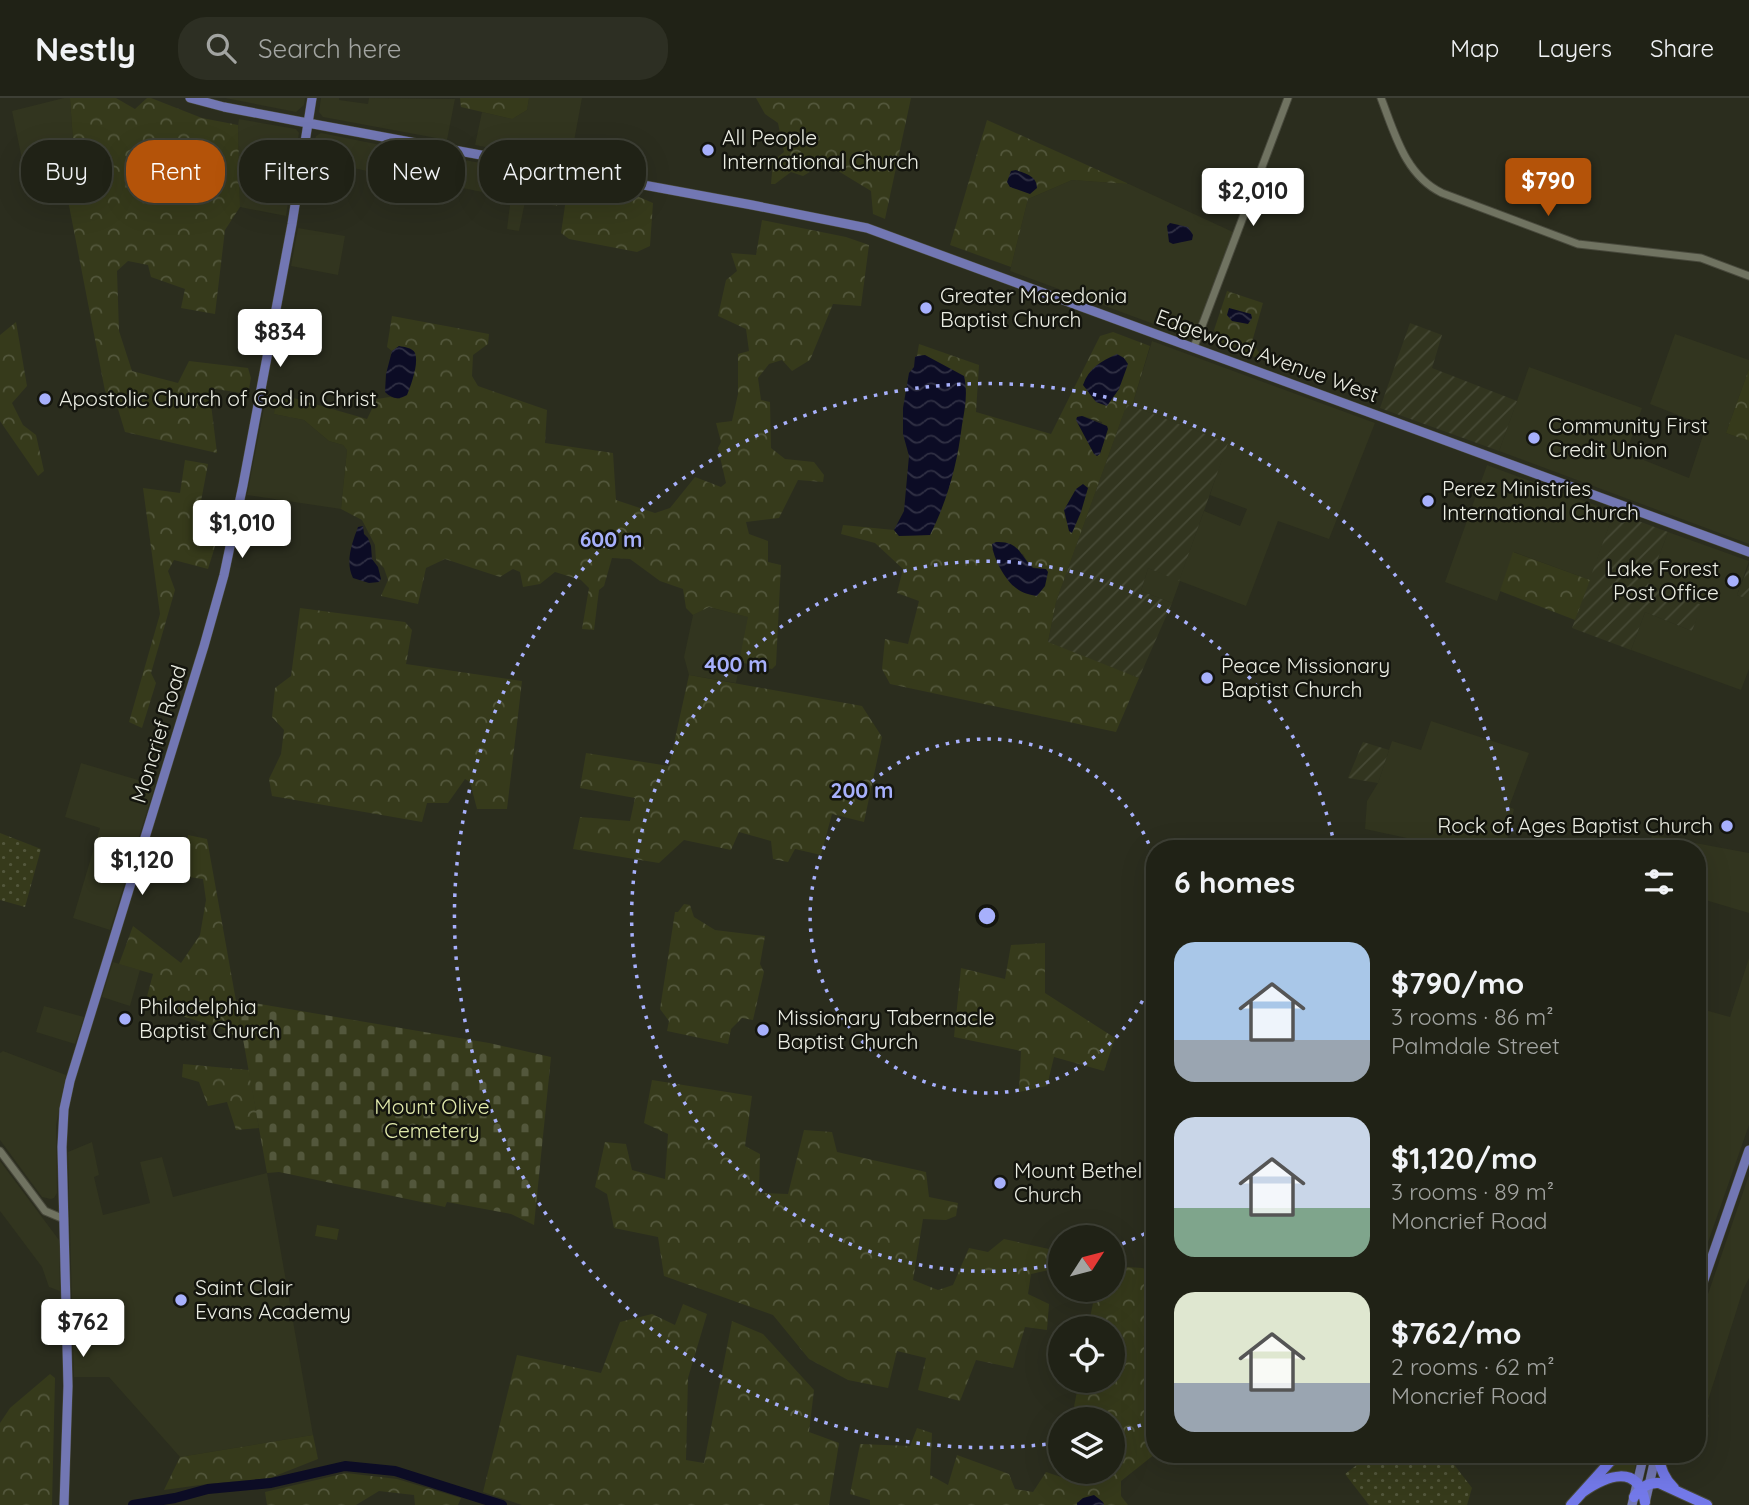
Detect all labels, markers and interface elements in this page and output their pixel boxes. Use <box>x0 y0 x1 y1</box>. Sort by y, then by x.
search box <box>178 17 668 80</box>
text: Nestly <box>35 28 136 69</box>
icon: search <box>202 29 240 67</box>
text: Search here <box>258 32 401 65</box>
text: Map <box>1450 33 1499 63</box>
text: Layers <box>1537 33 1612 63</box>
text: Share <box>1650 33 1714 63</box>
place label: All People International Church <box>722 124 919 174</box>
chip: Buy <box>21 140 112 203</box>
chip: Rent <box>126 140 225 203</box>
chip: Filters <box>239 140 354 203</box>
chip: New <box>368 140 465 203</box>
chip: Apartment <box>479 140 646 203</box>
marker: All People International Church <box>700 142 716 158</box>
pin: $790 <box>1507 158 1589 218</box>
text: $790 <box>1521 166 1575 195</box>
pin: $2,010 <box>1196 169 1310 228</box>
text: $2,010 <box>1218 176 1288 205</box>
place label: Greater Macedonia Baptist Church <box>940 282 1127 332</box>
marker: Greater Macedonia Baptist Church <box>918 300 934 316</box>
street label: Edgewood Avenue West <box>1152 303 1382 407</box>
pin: $834 <box>239 310 321 369</box>
text: $834 <box>254 317 306 346</box>
place label: Apostolic Church of God in Christ <box>59 385 377 411</box>
marker: Apostolic Church of God in Christ <box>37 391 53 407</box>
place label: Community First Credit Union <box>1548 412 1708 462</box>
marker: Community First Credit Union <box>1526 430 1542 446</box>
place label: Perez Ministries International Church <box>1442 475 1639 525</box>
marker: Perez Ministries International Church <box>1420 493 1436 509</box>
pin: $1,010 <box>185 500 299 560</box>
text: $1,010 <box>209 508 275 537</box>
text: 600 m <box>580 526 642 552</box>
place label: Lake Forest Post Office <box>1606 555 1719 605</box>
marker: Lake Forest Post Office <box>1725 573 1741 589</box>
text: 400 m <box>704 651 768 677</box>
place label: Peace Missionary Baptist Church <box>1221 652 1390 702</box>
street label: Moncrief Road <box>125 662 191 806</box>
marker: Peace Missionary Baptist Church <box>1199 670 1215 686</box>
text: 200 m <box>831 777 893 803</box>
place label: Rock of Ages Baptist Church <box>1437 812 1713 838</box>
marker: Rock of Ages Baptist Church <box>1719 818 1735 834</box>
pin: $1,120 <box>85 838 199 897</box>
text: $1,120 <box>110 845 174 874</box>
text: 6 homes <box>1174 863 1295 901</box>
icon: filters <box>1640 863 1678 901</box>
centre of rings <box>975 904 999 928</box>
text: $790/mo <box>1391 964 1524 1002</box>
icon: home <box>1230 970 1314 1054</box>
place label: Philadelphia Baptist Church <box>139 993 280 1043</box>
text: 3 rooms · 86 m² <box>1391 1002 1554 1031</box>
place label: Missionary Tabernacle Baptist Church <box>777 1004 995 1054</box>
marker: Philadelphia Baptist Church <box>117 1011 133 1027</box>
marker: Missionary Tabernacle Baptist Church <box>755 1022 771 1038</box>
text: Palmdale Street <box>1391 1031 1560 1060</box>
park label: Mount Olive Cemetery <box>374 1093 490 1143</box>
text: $1,120/mo <box>1391 1139 1537 1177</box>
icon: home <box>1230 1145 1314 1229</box>
place label: Mount Bethel Church <box>1014 1157 1142 1207</box>
marker: Mount Bethel Church <box>992 1175 1008 1191</box>
text: 3 rooms · 89 m² <box>1391 1177 1554 1206</box>
text: Moncrief Road <box>1391 1206 1548 1235</box>
north arrow <box>1048 1225 1125 1302</box>
map controls <box>1048 1225 1125 1484</box>
place label: Saint Clair Evans Academy <box>195 1274 351 1324</box>
marker: Saint Clair Evans Academy <box>173 1292 189 1308</box>
pin: $762 <box>42 1300 124 1359</box>
text: $762 <box>57 1307 109 1336</box>
text: $762/mo <box>1391 1314 1522 1352</box>
button: locate <box>1048 1316 1125 1393</box>
icon: home <box>1230 1320 1314 1404</box>
text: 2 rooms · 62 m² <box>1391 1352 1555 1381</box>
text: Moncrief Road <box>1391 1381 1548 1410</box>
button: layers <box>1048 1407 1125 1484</box>

